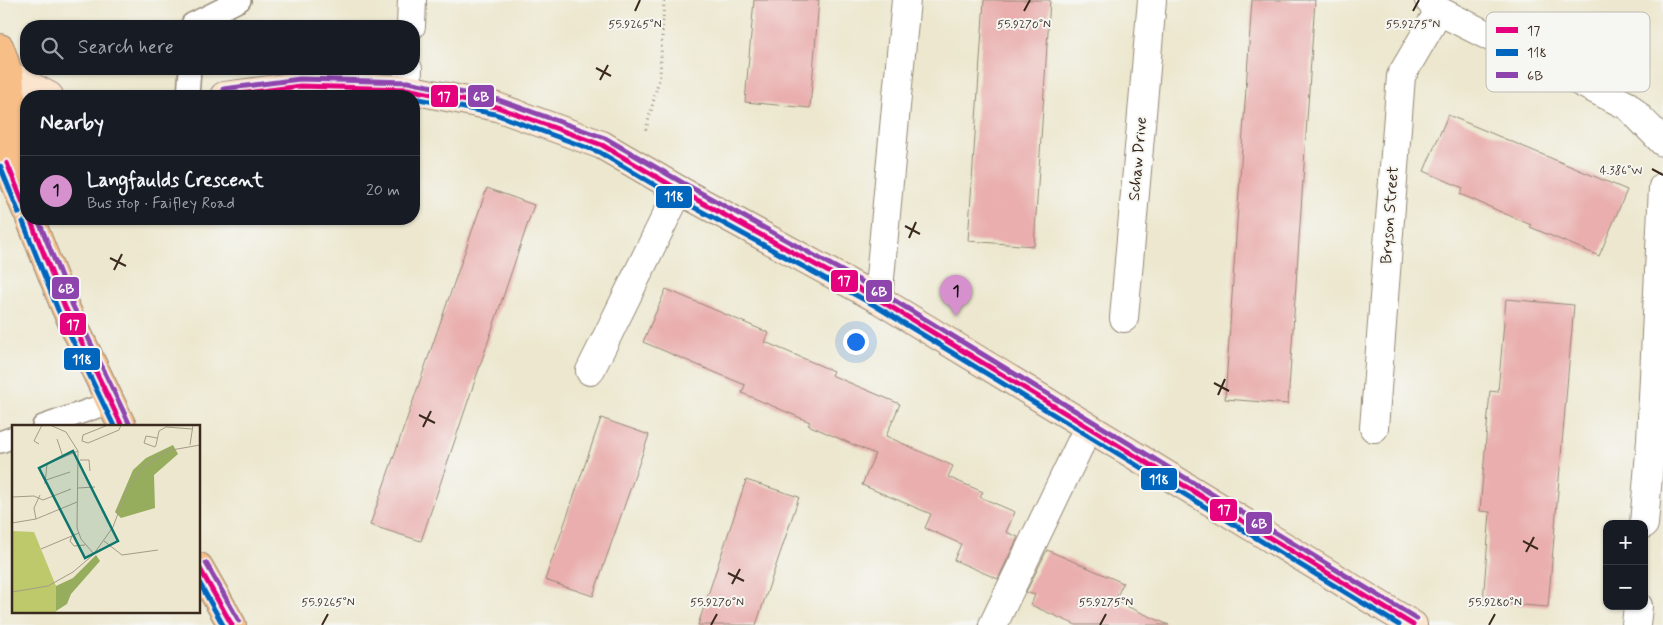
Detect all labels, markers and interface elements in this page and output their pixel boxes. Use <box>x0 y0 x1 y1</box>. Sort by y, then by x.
legend <box>1486 12 1650 92</box>
text: 55.9265°N <box>608 17 662 33</box>
text: 55.9270°N <box>997 17 1051 33</box>
text: 55.9275°N <box>1386 17 1440 33</box>
search box <box>20 20 420 75</box>
text: 17 <box>1527 22 1540 40</box>
icon: search <box>38 34 66 62</box>
text: Search here <box>78 35 174 60</box>
text: 118 <box>1527 44 1547 62</box>
text: 6B <box>1527 67 1543 85</box>
line badge: 17 <box>430 84 459 108</box>
line badge: 6B <box>467 84 495 108</box>
text: 17 <box>437 88 451 106</box>
text: 6B <box>473 88 489 106</box>
text: Nearby <box>40 109 104 137</box>
street label: Schaw Drive <box>1124 116 1152 202</box>
text: 4.386°W <box>1600 163 1642 179</box>
street label: Bryson Street <box>1376 165 1404 265</box>
text: Langfaulds Crescent <box>87 168 264 193</box>
text: 1 <box>52 180 60 201</box>
text: 20 m <box>366 180 400 201</box>
line badge: 118 <box>655 185 693 209</box>
text: 118 <box>664 188 684 206</box>
text: Bus stop · Faifley Road <box>87 193 235 214</box>
line badge: 17 <box>830 269 859 293</box>
text: 17 <box>837 272 851 290</box>
pin: 1 <box>940 275 972 316</box>
line badge: 6B <box>51 276 80 300</box>
line badge: 6B <box>865 279 893 303</box>
text: 6B <box>58 280 74 298</box>
text: 6B <box>871 283 887 301</box>
line badge: 17 <box>59 312 87 336</box>
text: 17 <box>66 316 80 334</box>
your location <box>843 329 869 355</box>
line badge: 118 <box>63 347 101 371</box>
text: 118 <box>72 351 92 369</box>
inset map <box>12 425 200 612</box>
line badge: 118 <box>1140 467 1178 491</box>
text: 118 <box>1149 471 1169 489</box>
line badge: 17 <box>1209 498 1238 522</box>
text: 17 <box>1217 501 1231 519</box>
line badge: 6B <box>1245 511 1273 535</box>
text: 6B <box>1251 515 1267 533</box>
map controls <box>1603 520 1648 610</box>
button: + <box>1603 520 1648 565</box>
button: − <box>1603 565 1648 610</box>
text: 55.9265°N <box>301 595 355 611</box>
text: 55.9270°N <box>690 595 744 611</box>
text: 55.9275°N <box>1079 595 1133 611</box>
text: 55.9280°N <box>1468 595 1522 611</box>

